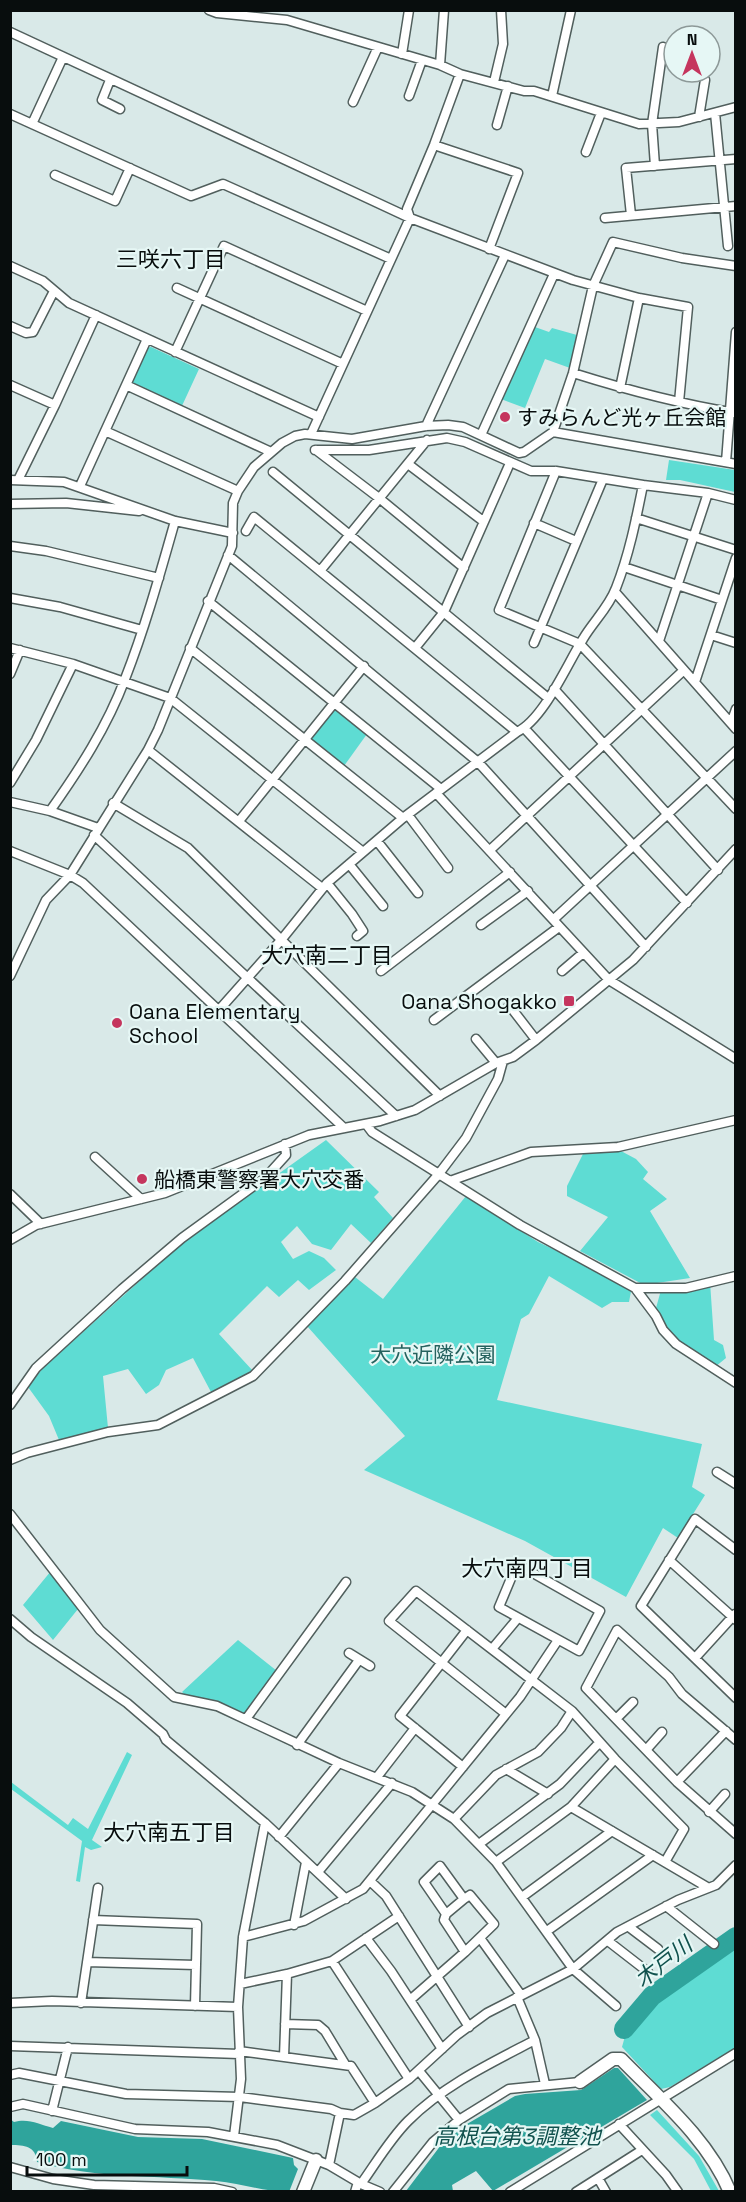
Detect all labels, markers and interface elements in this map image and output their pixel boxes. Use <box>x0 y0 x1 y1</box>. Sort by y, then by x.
north arrow <box>662 24 722 84</box>
text: N <box>687 29 697 50</box>
district label: 三咲六丁目 <box>116 245 226 273</box>
place label: すみらんど光ヶ丘会館 <box>517 404 726 431</box>
marker: すみらんど光ヶ丘会館 <box>498 410 512 424</box>
district label: 大穴南二丁目 <box>261 941 393 969</box>
place label: Oana Shogakko <box>401 988 557 1015</box>
marker: Oana Shogakko <box>562 994 576 1008</box>
place label: Oana Elementary School <box>129 998 300 1049</box>
marker: Oana Elementary School <box>110 1016 124 1030</box>
place label: 船橋東警察署大穴交番 <box>154 1166 364 1193</box>
marker: 船橋東警察署大穴交番 <box>135 1172 149 1186</box>
park label: 大穴近隣公園 <box>370 1341 496 1368</box>
district label: 大穴南四丁目 <box>461 1554 593 1582</box>
district label: 大穴南五丁目 <box>103 1818 235 1846</box>
water label: 木戸川 <box>628 1929 699 1993</box>
water label: 高根台第3調整池 <box>433 2122 603 2150</box>
scale bar <box>27 2139 188 2177</box>
text: 100 m <box>36 2148 87 2171</box>

